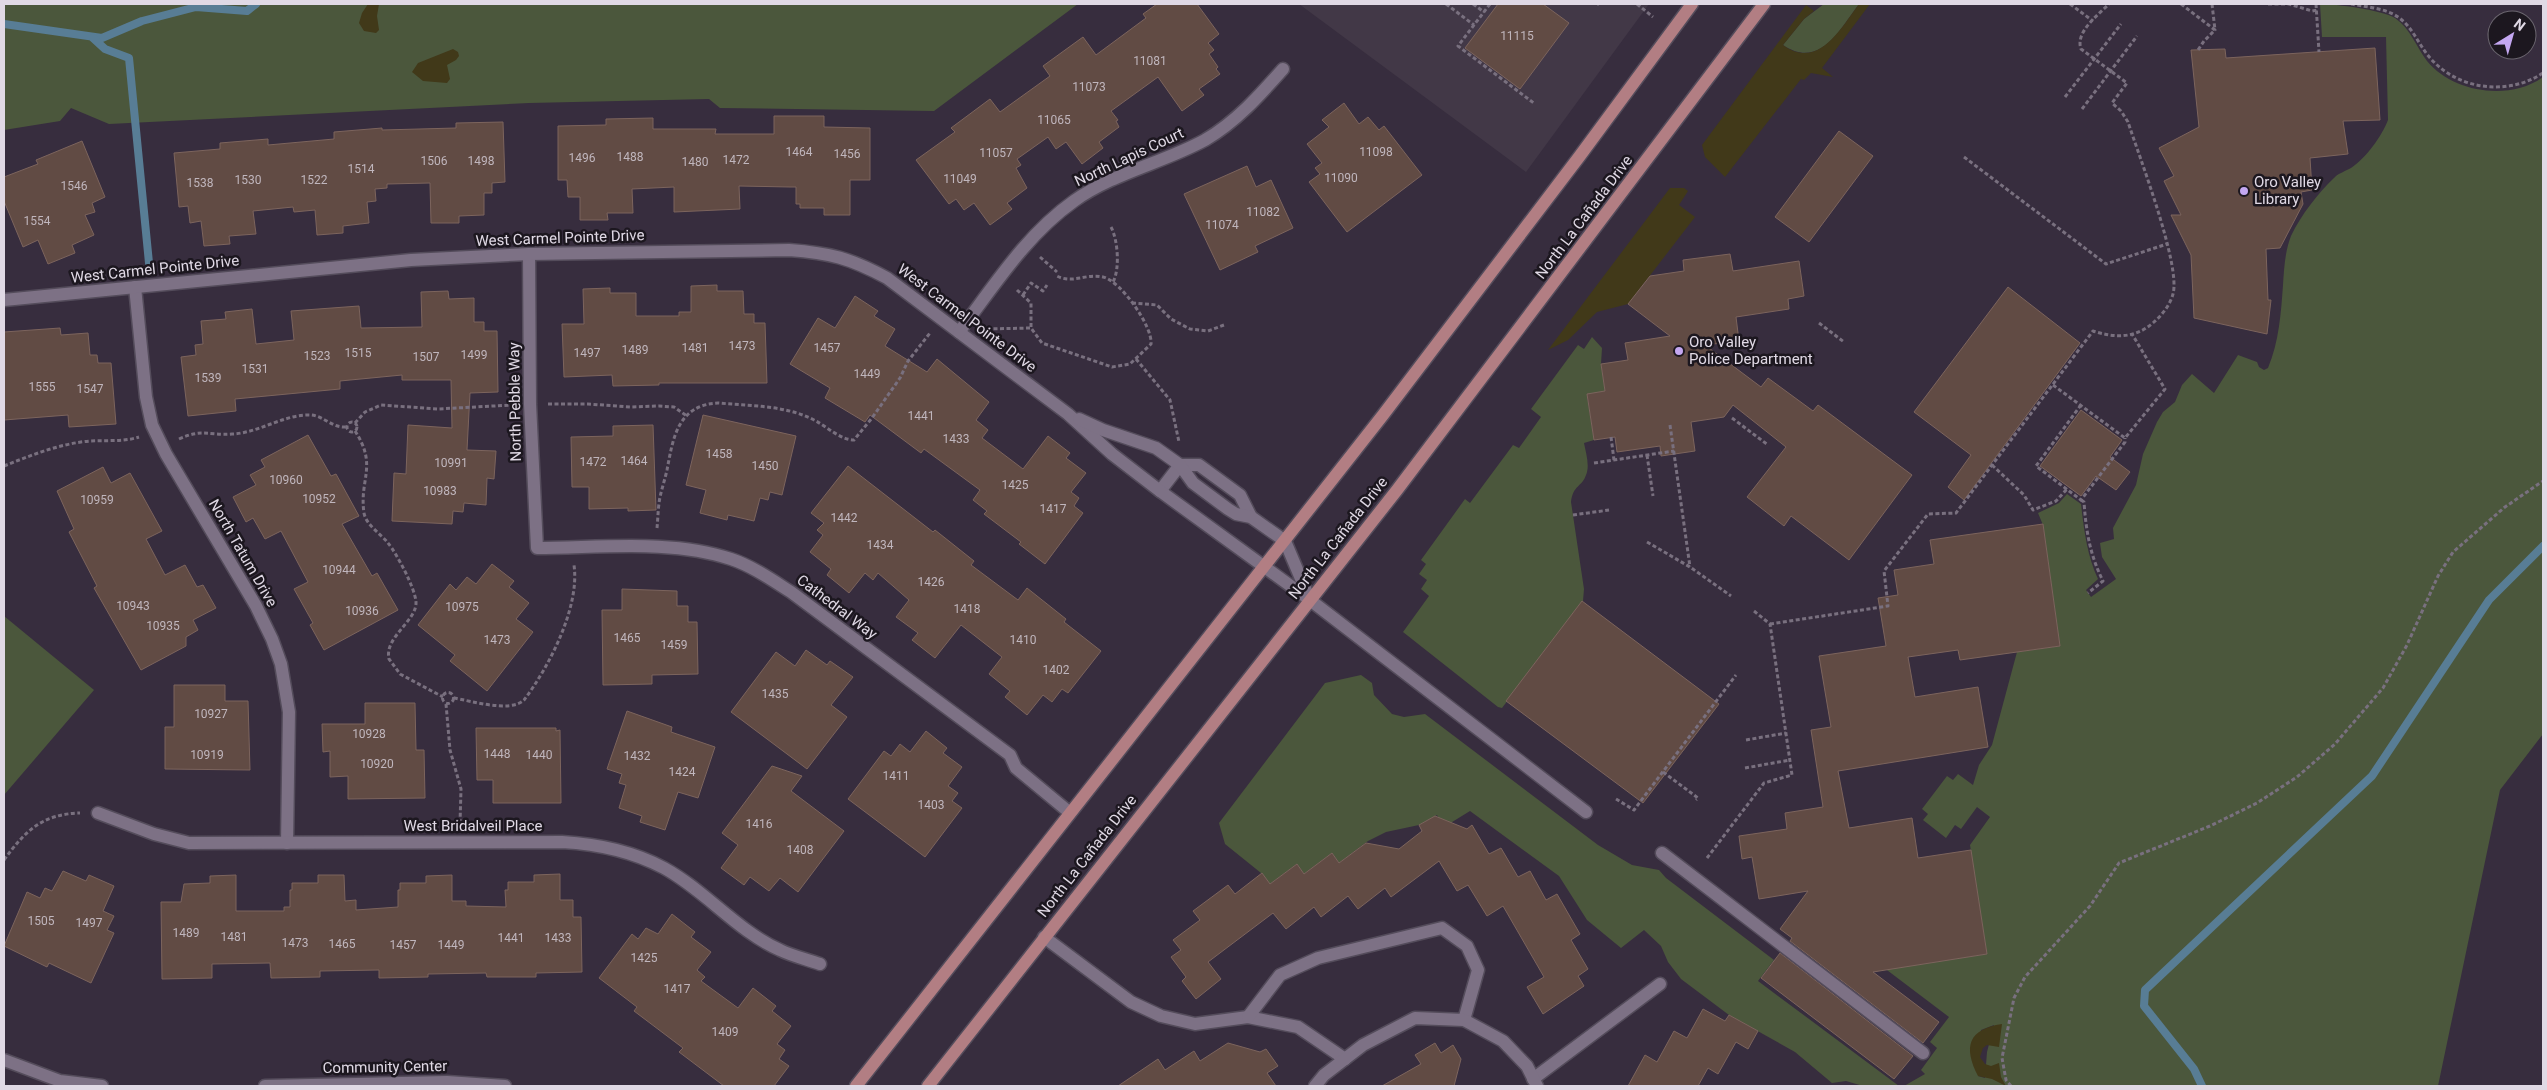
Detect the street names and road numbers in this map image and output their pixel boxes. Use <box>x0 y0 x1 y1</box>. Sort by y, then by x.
street label: North Lapis Court <box>1072 124 1186 190</box>
street label: North La Cañada Drive <box>1532 152 1636 282</box>
street label: West Carmel Pointe Drive <box>475 226 645 250</box>
street label: West Carmel Pointe Drive <box>70 251 240 287</box>
street label: West Carmel Pointe Drive <box>894 260 1040 376</box>
street label: North Pebble Way <box>505 342 525 462</box>
street label: North La Cañada Drive <box>1285 473 1391 603</box>
street label: North Tatum Drive <box>205 496 281 610</box>
street label: Cathedral Way <box>793 571 881 643</box>
street label: North La Cañada Drive <box>1034 791 1140 921</box>
street label: West Bridalveil Place <box>404 817 543 835</box>
street label: Community Center <box>323 1057 447 1077</box>

